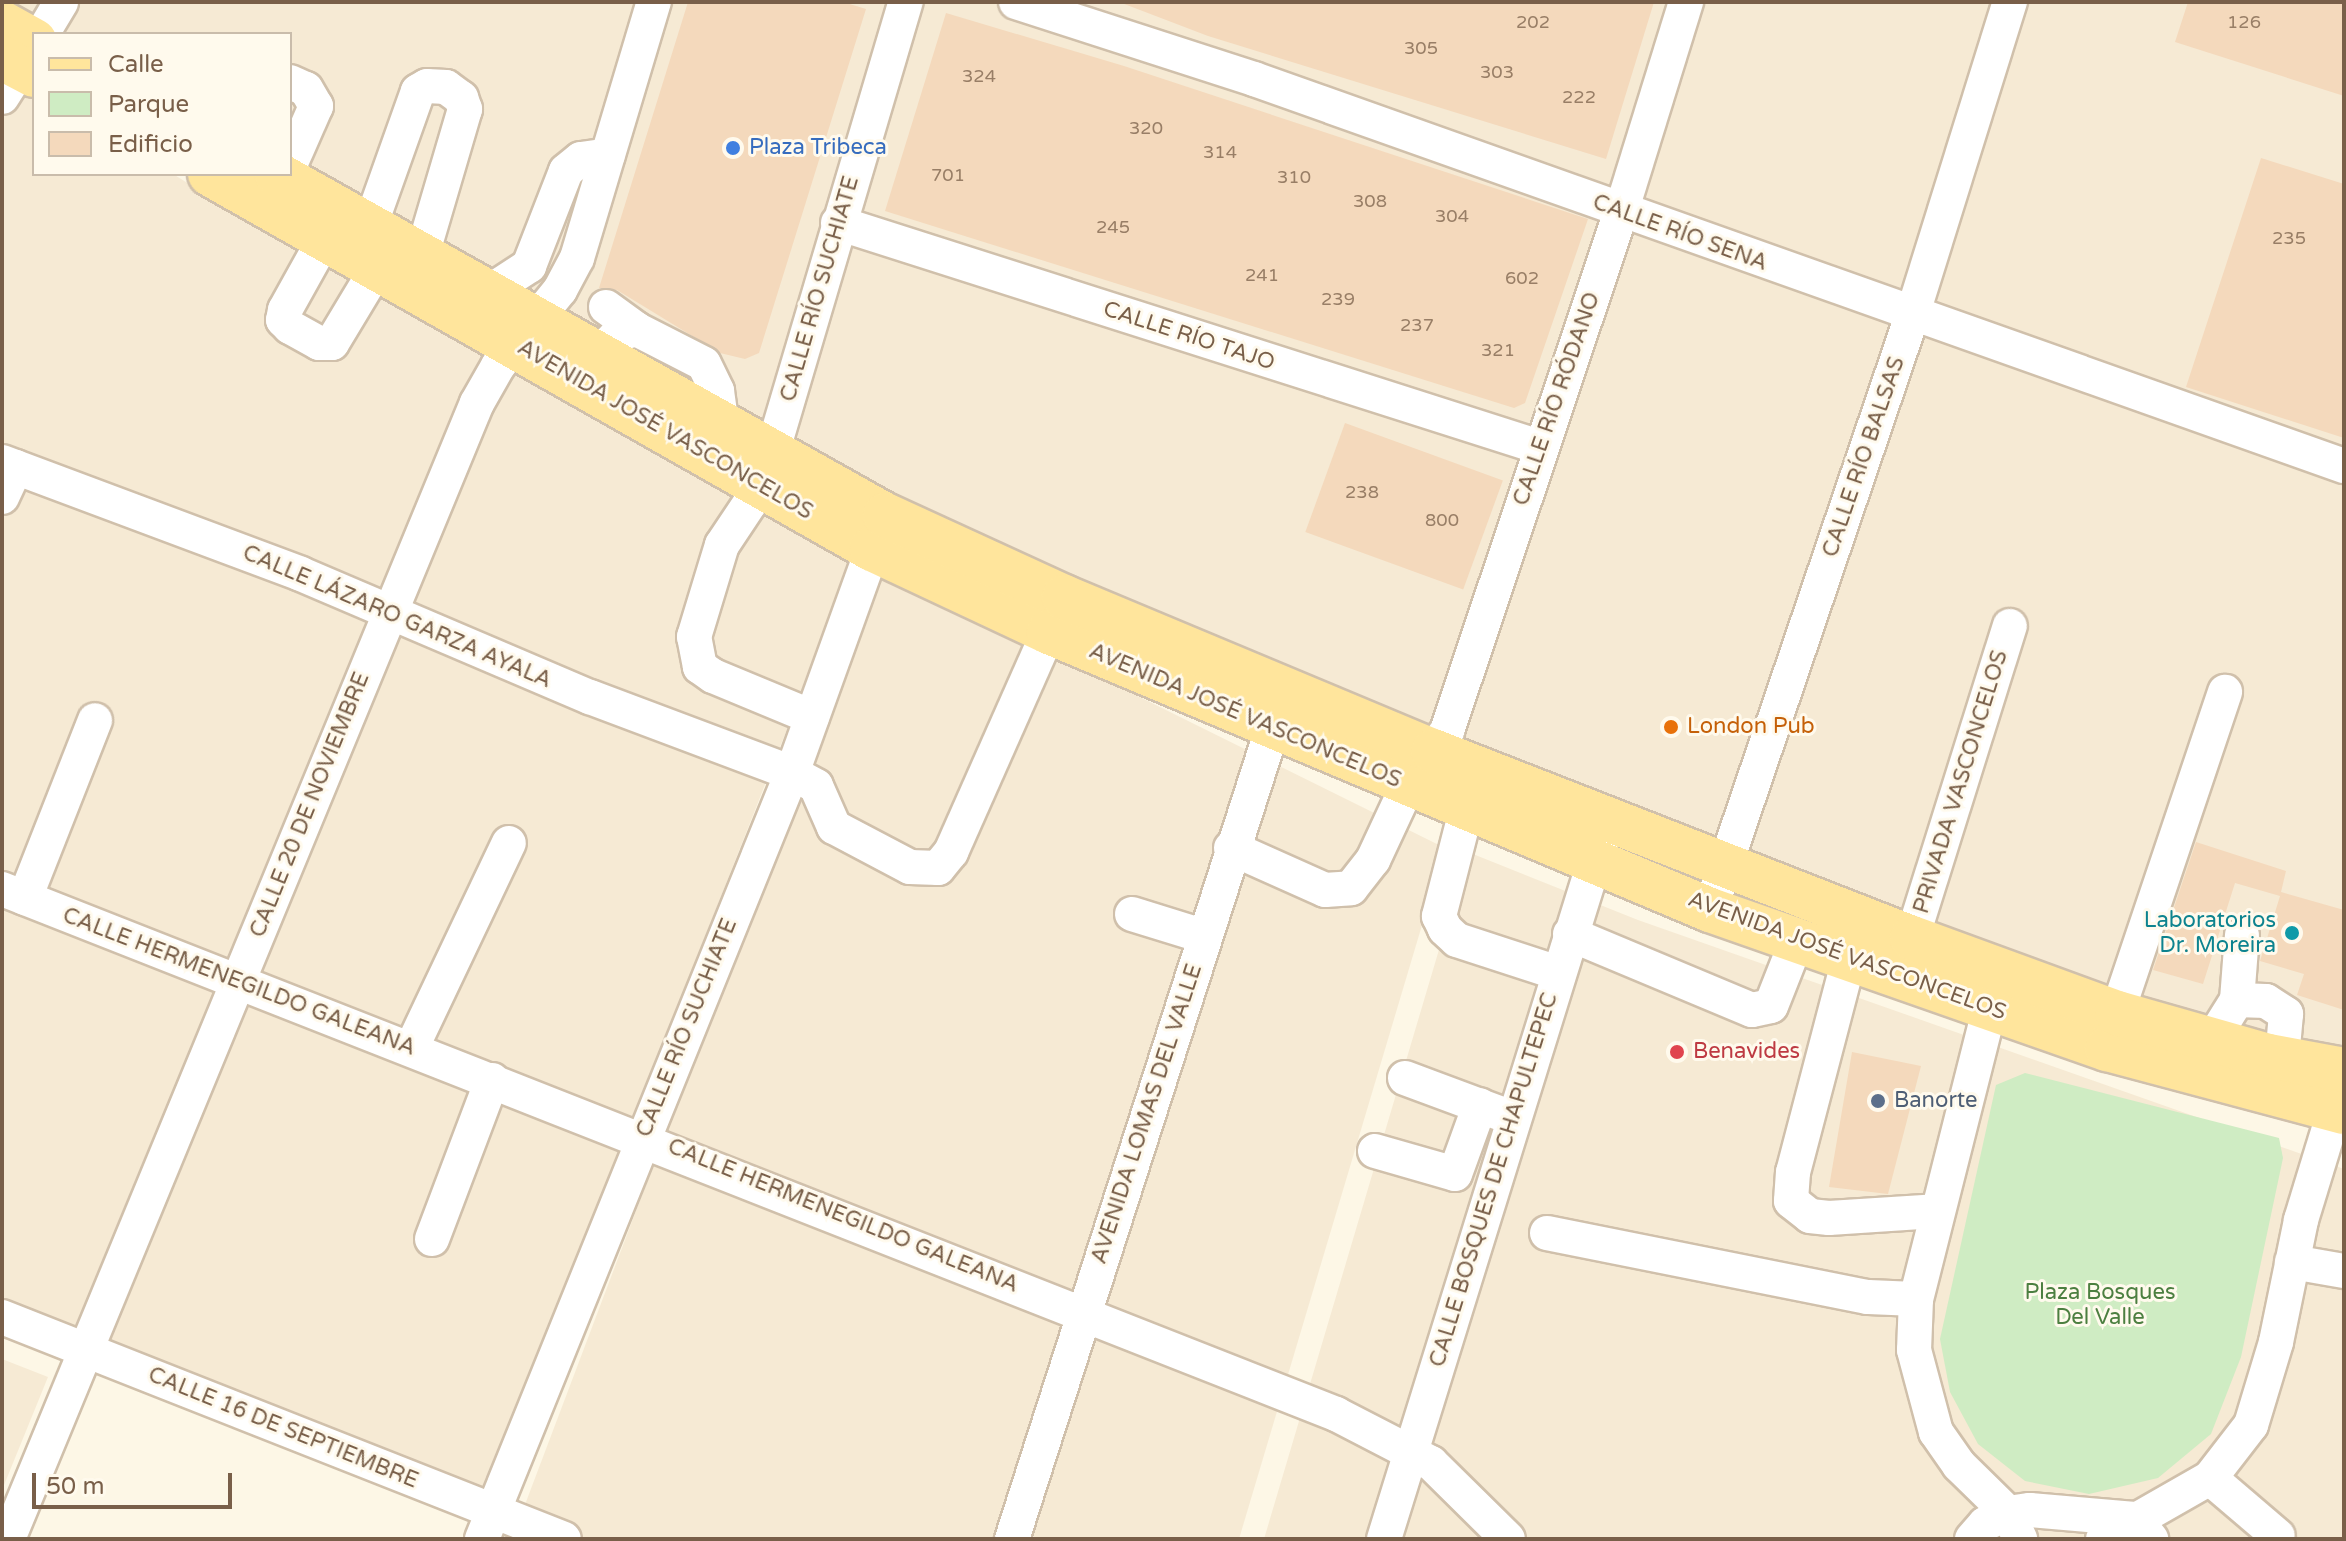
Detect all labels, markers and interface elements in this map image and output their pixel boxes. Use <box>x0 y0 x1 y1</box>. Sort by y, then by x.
house number: 202 <box>1516 11 1550 33</box>
house number: 126 <box>2227 11 2261 33</box>
legend <box>32 32 292 176</box>
house number: 305 <box>1404 37 1438 59</box>
text: Calle <box>108 50 164 79</box>
house number: 303 <box>1480 61 1514 83</box>
house number: 324 <box>962 65 996 87</box>
house number: 222 <box>1562 86 1596 108</box>
text: Parque <box>108 90 189 119</box>
house number: 320 <box>1129 117 1163 139</box>
text: Edificio <box>108 130 193 159</box>
place label: Plaza Tribeca <box>749 135 887 161</box>
marker: Plaza Tribeca <box>724 139 742 157</box>
house number: 314 <box>1203 141 1237 163</box>
house number: 701 <box>931 164 965 186</box>
house number: 310 <box>1277 166 1311 188</box>
street label: CALLE RÍO SUCHIATE <box>775 173 865 405</box>
street label: CALLE RÍO SENA <box>1589 189 1771 277</box>
house number: 308 <box>1353 190 1387 212</box>
house number: 304 <box>1435 205 1469 227</box>
house number: 245 <box>1096 216 1130 238</box>
house number: 235 <box>2272 227 2306 249</box>
house number: 241 <box>1245 264 1279 286</box>
house number: 602 <box>1505 267 1539 289</box>
house number: 239 <box>1321 288 1355 310</box>
street label: CALLE RÍO RÓDANO <box>1508 289 1606 509</box>
street label: CALLE RÍO TAJO <box>1100 296 1278 376</box>
house number: 237 <box>1400 314 1434 336</box>
street label: AVENIDA JOSÉ VASCONCELOS <box>513 334 817 526</box>
house number: 321 <box>1481 339 1515 361</box>
street label: CALLE RÍO BALSAS <box>1817 353 1911 561</box>
house number: 238 <box>1345 481 1379 503</box>
house number: 800 <box>1425 509 1459 531</box>
street label: CALLE LÁZARO GARZA AYALA <box>239 540 555 694</box>
street label: AVENIDA JOSÉ VASCONCELOS <box>1085 638 1405 794</box>
street label: PRIVADA VASCONCELOS <box>1908 647 2014 917</box>
street label: CALLE 20 DE NOVIEMBRE <box>245 669 375 941</box>
place label: London Pub <box>1687 714 1815 740</box>
marker: London Pub <box>1662 718 1680 736</box>
street label: AVENIDA JOSÉ VASCONCELOS <box>1684 886 2010 1026</box>
street label: CALLE HERMENEGILDO GALEANA <box>59 902 419 1062</box>
place label: Laboratorios Dr. Moreira <box>2144 907 2276 958</box>
street label: CALLE RÍO SUCHIATE <box>631 915 743 1141</box>
marker: Laboratorios Dr. Moreira <box>2283 924 2301 942</box>
street label: AVENIDA LOMAS DEL VALLE <box>1086 961 1208 1267</box>
street label: CALLE BOSQUES DE CHAPULTEPEC <box>1424 990 1564 1370</box>
place label: Benavides <box>1693 1039 1800 1065</box>
marker: Benavides <box>1668 1043 1686 1061</box>
place label: Banorte <box>1894 1088 1978 1114</box>
marker: Banorte <box>1869 1092 1887 1110</box>
street label: CALLE HERMENEGILDO GALEANA <box>664 1133 1022 1299</box>
park label: Plaza Bosques Del Valle <box>2025 1279 2175 1330</box>
street label: CALLE 16 DE SEPTIEMBRE <box>144 1362 422 1494</box>
scale bar <box>36 1457 236 1507</box>
text: 50 m <box>46 1472 104 1501</box>

